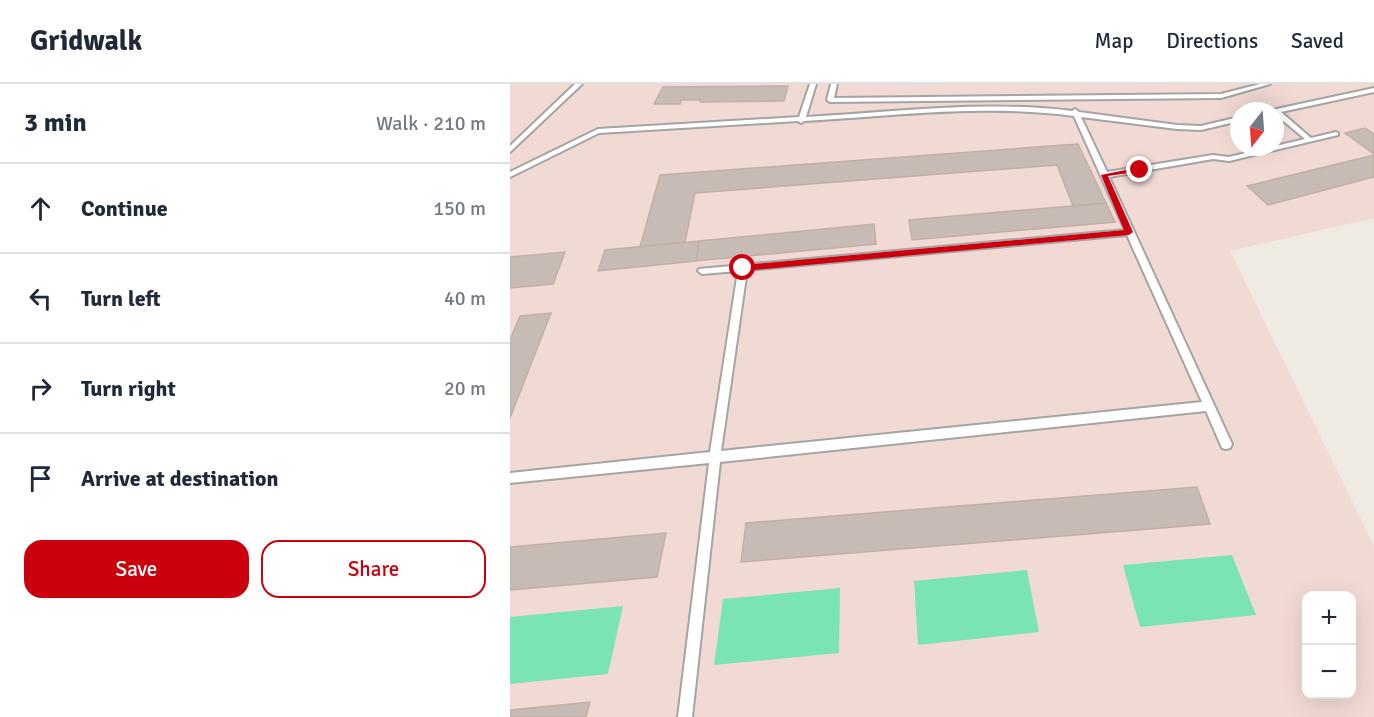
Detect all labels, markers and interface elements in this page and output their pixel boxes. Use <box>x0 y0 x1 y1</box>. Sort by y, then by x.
text: Gridwalk <box>30 24 142 58</box>
text: Map <box>1095 28 1133 54</box>
text: Directions <box>1166 28 1258 54</box>
text: Saved <box>1291 28 1344 54</box>
north arrow <box>1230 102 1284 156</box>
text: 3 min <box>24 107 87 139</box>
text: Walk · 210 m <box>376 111 486 136</box>
route end <box>1126 156 1152 182</box>
icon: ahead <box>24 192 57 225</box>
text: Continue <box>81 195 168 222</box>
text: 150 m <box>433 196 486 221</box>
route start <box>729 254 755 280</box>
icon: left <box>24 282 57 315</box>
text: Turn left <box>81 285 161 312</box>
text: 40 m <box>444 286 486 311</box>
icon: right <box>24 372 57 405</box>
text: Turn right <box>81 375 176 402</box>
text: 20 m <box>444 376 486 401</box>
icon: arrive <box>24 462 57 495</box>
text: Arrive at destination <box>81 465 278 492</box>
button: Save <box>24 540 249 598</box>
button: Share <box>261 540 486 598</box>
map controls <box>1302 591 1356 699</box>
button: + <box>1302 591 1356 645</box>
button: − <box>1302 645 1356 699</box>

